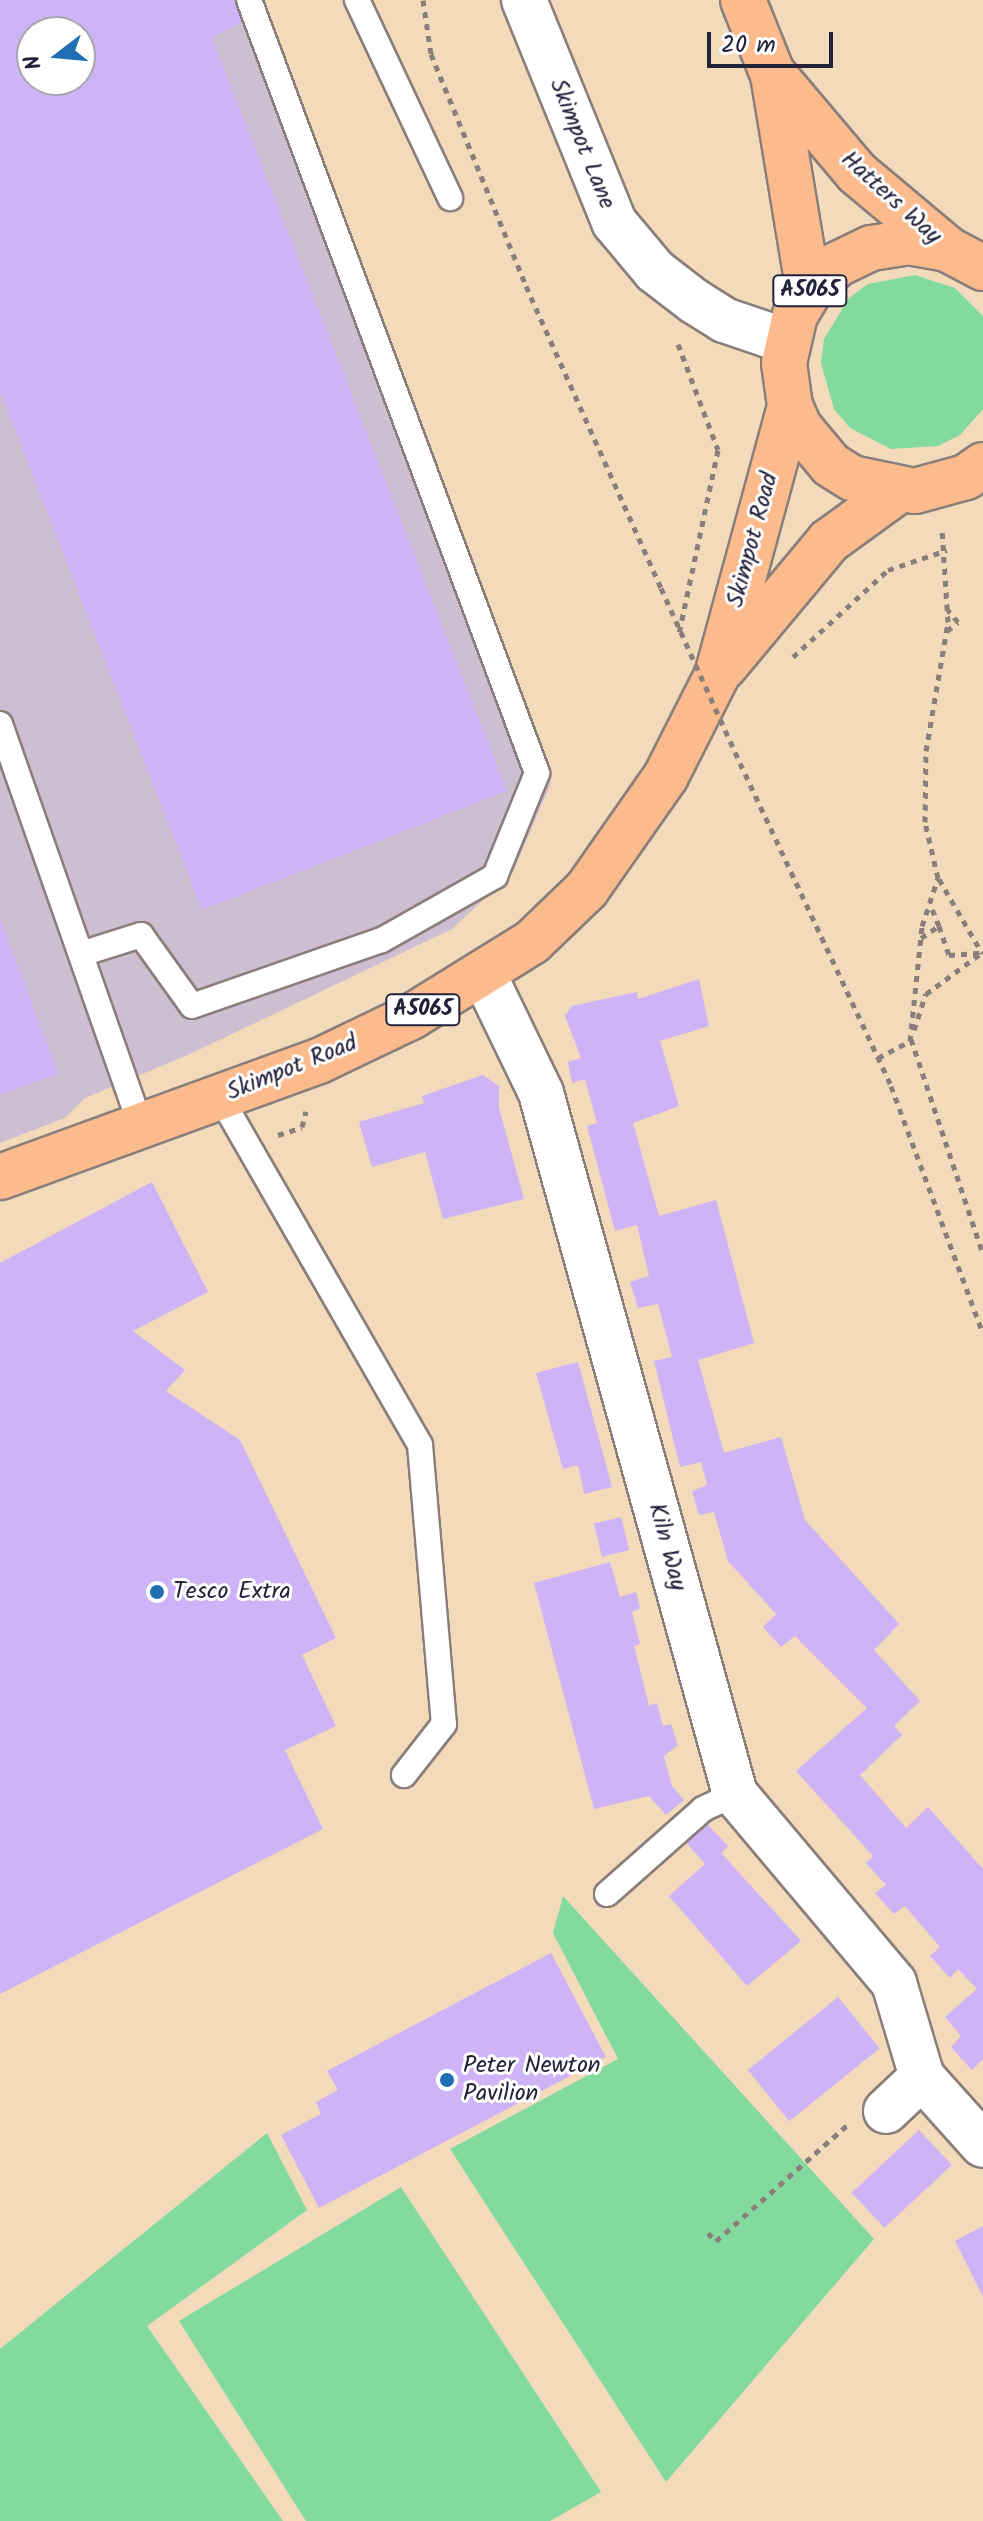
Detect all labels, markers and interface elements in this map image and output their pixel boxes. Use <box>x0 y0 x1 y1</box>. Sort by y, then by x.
north arrow <box>16 16 96 96</box>
scale bar <box>711 16 837 66</box>
text: 20 m <box>721 26 776 65</box>
text: N <box>16 51 53 74</box>
street label: Skimpot Lane <box>543 75 621 213</box>
street label: Hatters Way <box>835 145 947 251</box>
road number: A5065 <box>772 273 848 309</box>
street label: Skimpot Road <box>721 470 785 610</box>
road number: A5065 <box>385 992 461 1028</box>
street label: Skimpot Road <box>223 1029 361 1107</box>
street label: Kiln Way <box>642 1500 692 1594</box>
place label: Tesco Extra <box>173 1578 291 1606</box>
marker: Tesco Extra <box>148 1583 166 1601</box>
place label: Peter Newton Pavilion <box>463 2052 601 2108</box>
marker: Peter Newton Pavilion <box>438 2071 456 2089</box>

